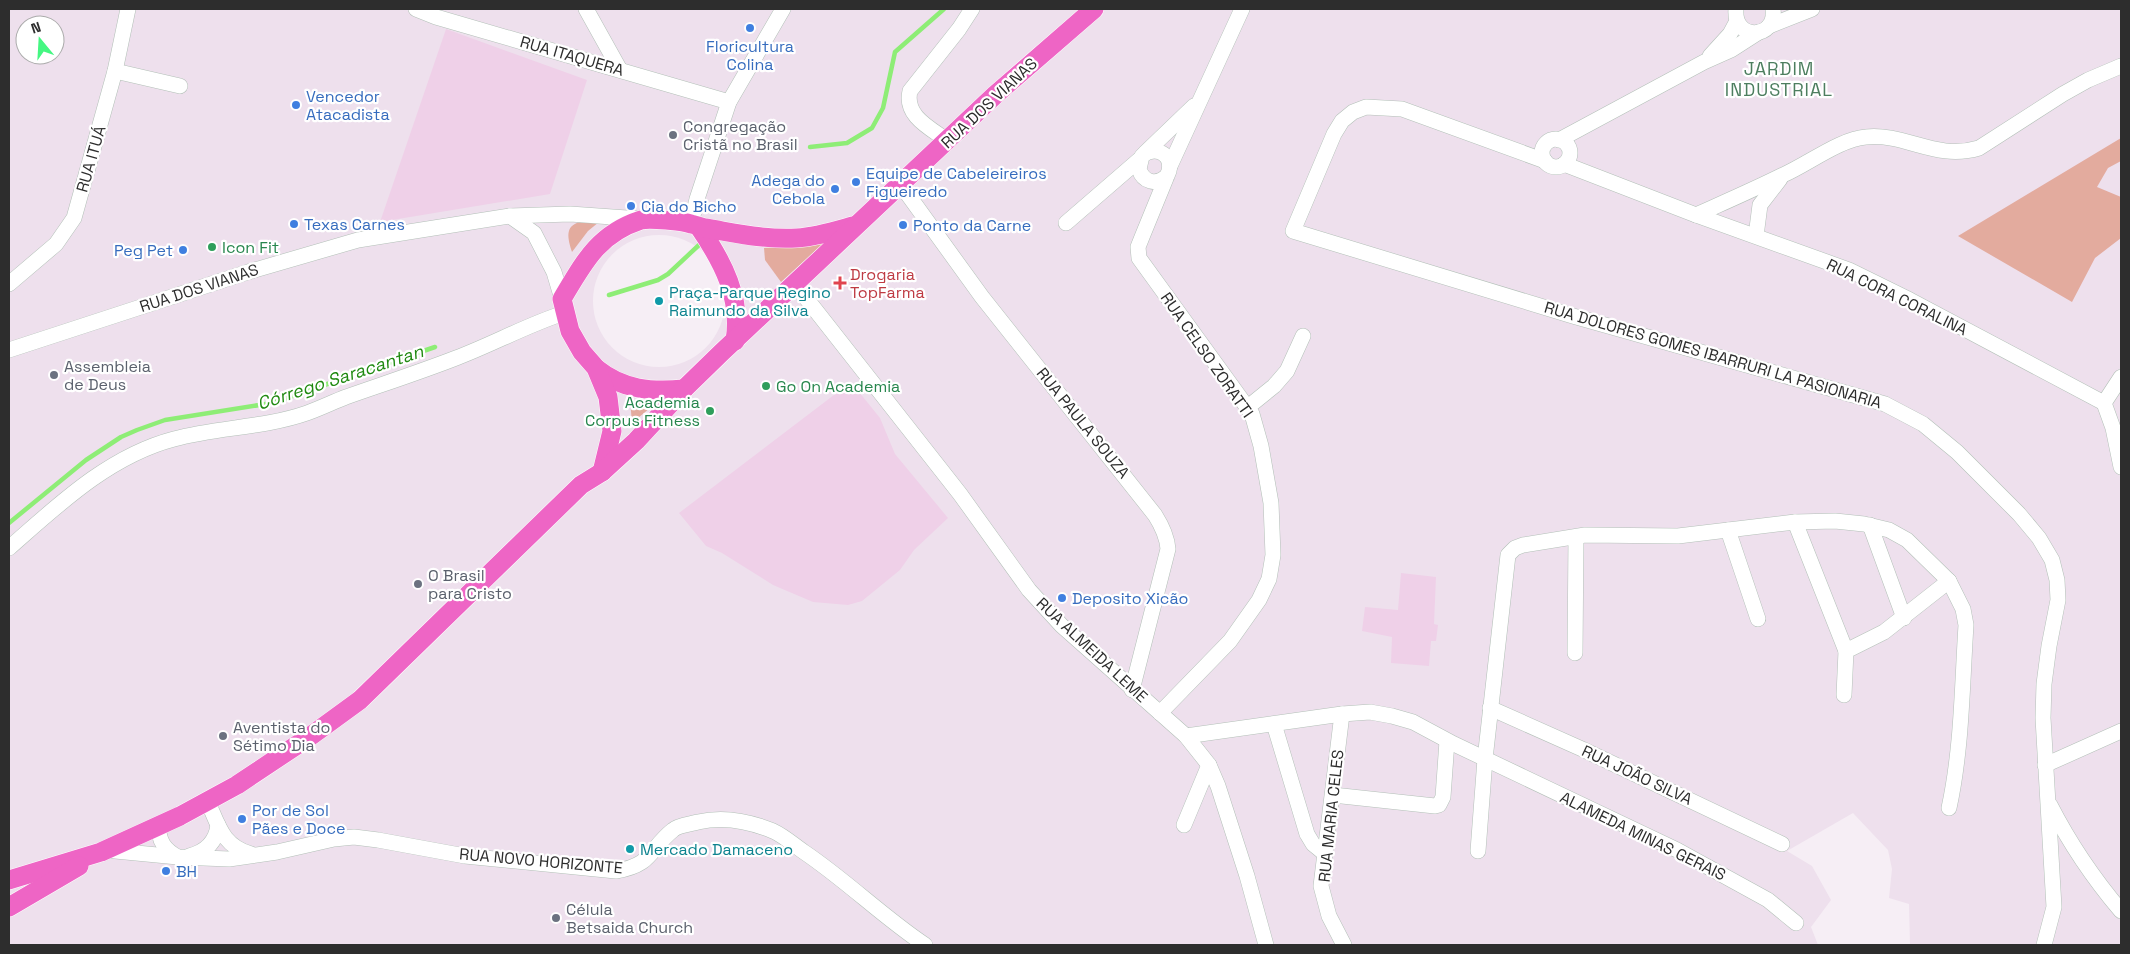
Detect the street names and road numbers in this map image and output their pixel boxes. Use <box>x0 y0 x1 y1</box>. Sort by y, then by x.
street label: RUA ITAQUERA <box>518 31 626 81</box>
street label: RUA DOS VIANAS <box>937 53 1042 153</box>
street label: RUA ITUÁ <box>71 123 111 195</box>
street label: RUA CORA CORALINA <box>1823 254 1971 340</box>
street label: RUA DOS VIANAS <box>137 259 261 317</box>
street label: RUA CELSO ZORATTI <box>1156 288 1258 422</box>
street label: RUA DOLORES GOMES IBARRURI LA PASIONARIA <box>1542 297 1884 413</box>
street label: RUA PAULA SOUZA <box>1032 363 1134 483</box>
street label: RUA ALMEIDA LEME <box>1032 593 1152 707</box>
street label: RUA JOÃO SILVA <box>1578 740 1696 810</box>
street label: RUA MARIA CELES <box>1314 748 1348 883</box>
street label: ALAMEDA MINAS GERAIS <box>1557 787 1730 885</box>
street label: RUA NOVO HORIZONTE <box>458 843 624 879</box>

